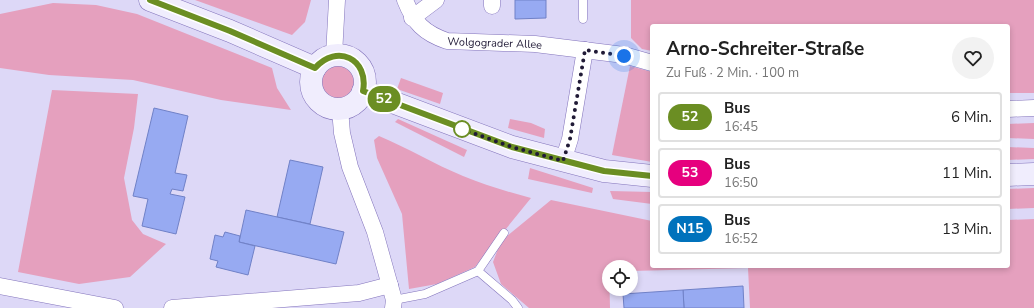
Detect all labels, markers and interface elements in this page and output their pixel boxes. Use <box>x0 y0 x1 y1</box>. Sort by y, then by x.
street label: Wolgograder Allee <box>447 34 543 53</box>
text: Arno-Schreiter-Straße <box>666 36 864 62</box>
button: heart <box>952 37 994 79</box>
your location <box>614 46 634 66</box>
text: Zu Fuß · 2 Min. · 100 m <box>666 64 799 82</box>
line badge: 52 <box>366 86 402 112</box>
text: 52 <box>376 89 392 108</box>
text: Bus <box>724 98 750 118</box>
text: 52 <box>682 107 698 126</box>
text: 6 Min. <box>951 107 992 127</box>
text: 16:45 <box>724 118 758 136</box>
unlabelled marker <box>453 120 471 138</box>
text: Bus <box>724 154 750 174</box>
text: 53 <box>682 163 698 182</box>
text: 11 Min. <box>942 163 992 183</box>
text: 16:50 <box>724 174 758 192</box>
text: Bus <box>724 210 750 230</box>
text: N15 <box>676 219 704 238</box>
text: 13 Min. <box>942 219 992 239</box>
text: 16:52 <box>724 230 758 248</box>
map controls <box>602 260 638 296</box>
button: locate <box>602 260 638 296</box>

